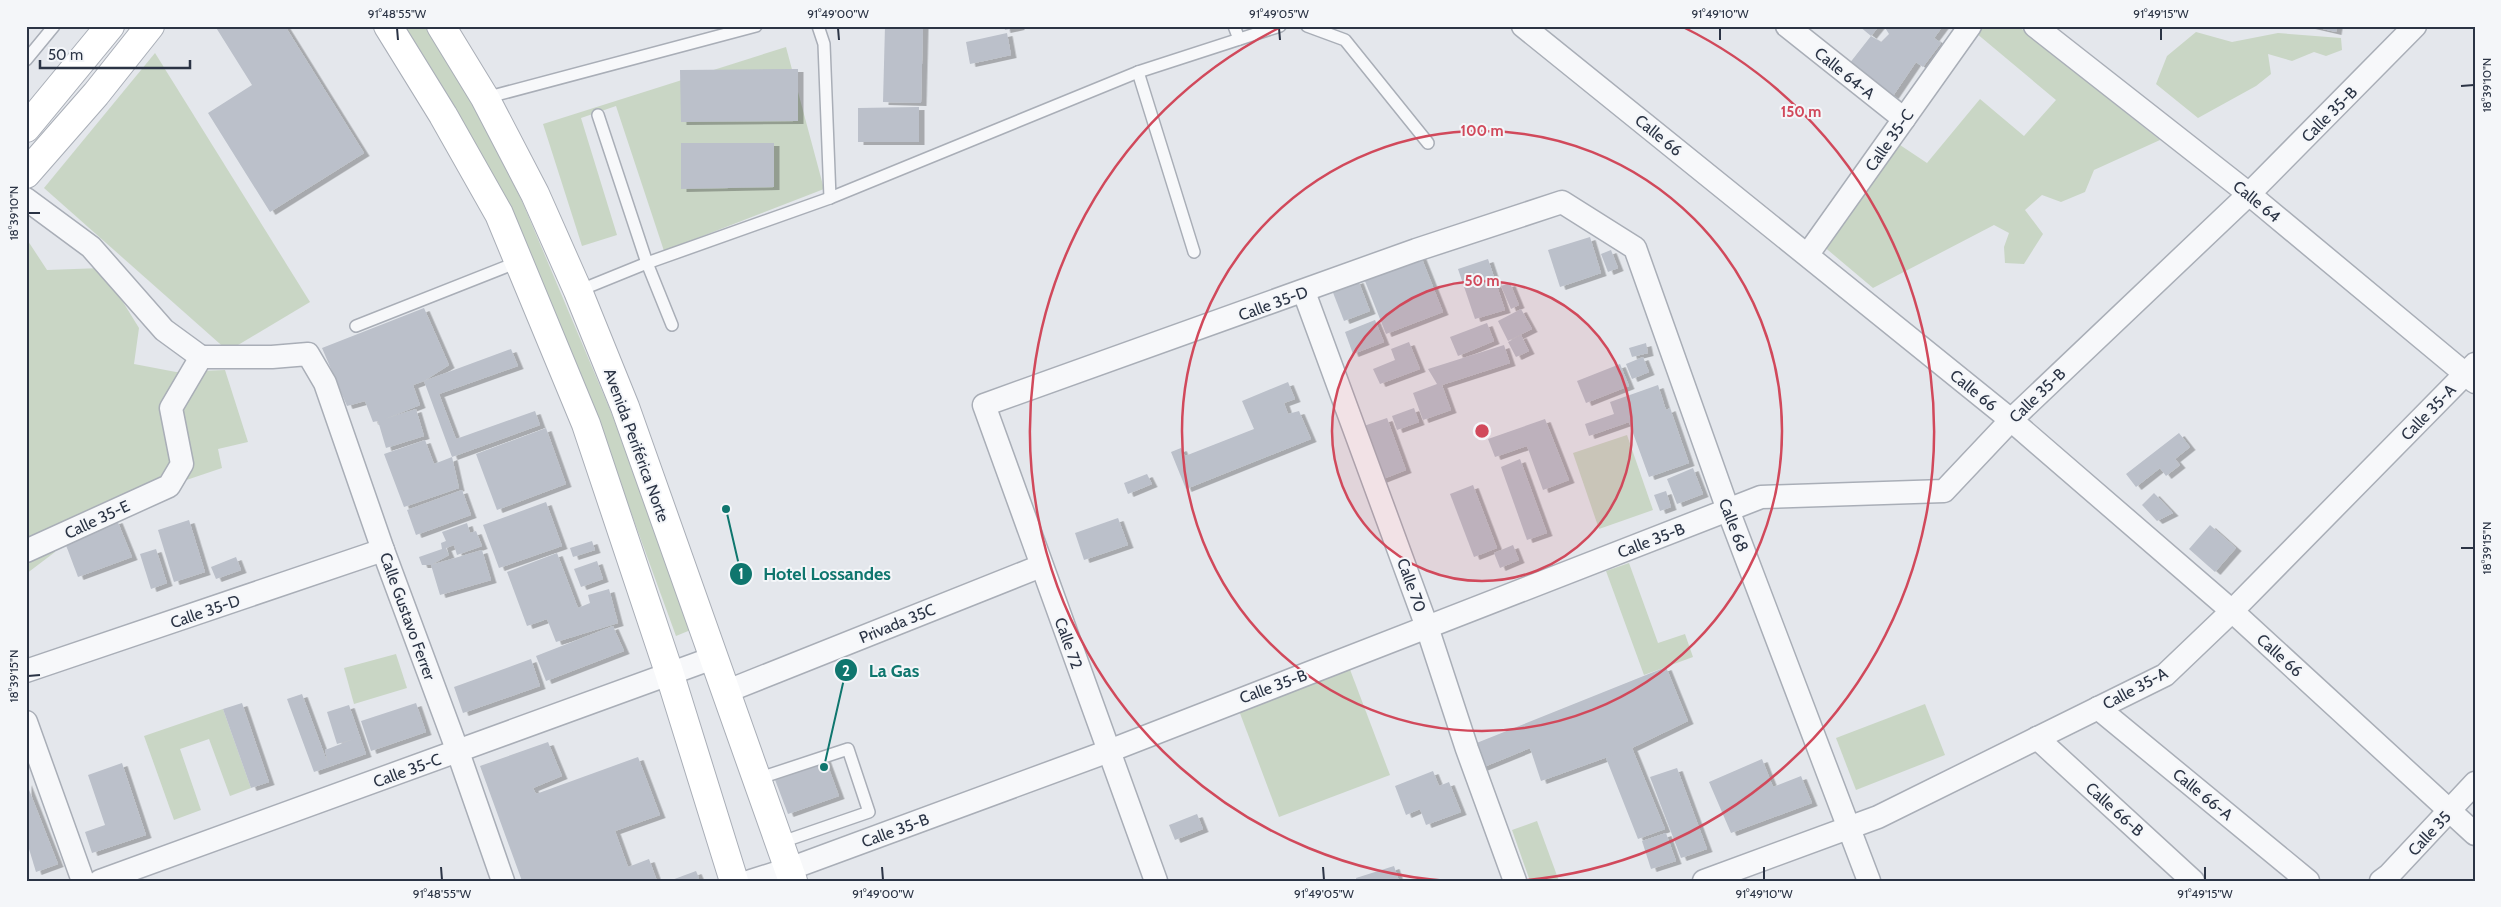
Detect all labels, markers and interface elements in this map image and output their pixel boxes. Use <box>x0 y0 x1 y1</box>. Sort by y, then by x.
text: 91°48'55"W <box>368 6 427 21</box>
text: 91°49'00"W <box>807 6 869 21</box>
text: 91°49'05"W <box>1249 6 1310 21</box>
text: 91°49'10"W <box>1691 6 1749 21</box>
text: 91°49'15"W <box>2133 6 2189 21</box>
scale bar <box>40 38 190 70</box>
street label: Calle 64-A <box>1811 43 1879 103</box>
text: 50 m <box>48 46 83 64</box>
text: 18°39'10"N <box>2479 58 2494 112</box>
street label: Calle 35-B <box>2298 82 2361 146</box>
text: 150 m <box>1781 103 1821 121</box>
street label: Calle 35-C <box>1861 106 1918 175</box>
street label: Calle 66 <box>1631 111 1686 160</box>
text: 100 m <box>1460 122 1504 140</box>
street label: Calle 64 <box>2229 177 2284 226</box>
text: 18°39'10"N <box>6 186 21 240</box>
text: 50 m <box>1464 272 1500 290</box>
street label: Calle 35-D <box>1236 282 1310 325</box>
street label: Calle 35-B <box>2005 364 2070 427</box>
street label: Avenida Periférica Norte <box>600 366 673 525</box>
street label: Calle 66 <box>1946 366 2001 415</box>
street label: Calle 35-A <box>2397 380 2460 444</box>
centre of rings <box>1473 422 1491 440</box>
street label: Calle 35-E <box>62 496 133 543</box>
street label: Calle 68 <box>1715 496 1752 555</box>
street label: Calle 35-B <box>1615 519 1688 562</box>
text: 18°39'15"N <box>2479 522 2494 574</box>
street label: Calle Gustavo Ferrer <box>376 550 440 683</box>
street label: Calle 70 <box>1393 556 1430 615</box>
callout: Hotel Lossandes <box>728 558 901 591</box>
text: Hotel Lossandes <box>763 563 891 585</box>
text: 1 <box>738 565 744 583</box>
street label: Calle 35-D <box>168 591 243 632</box>
street label: Privada 35C <box>856 600 938 647</box>
street label: Calle 72 <box>1050 615 1087 671</box>
street label: Calle 66 <box>2253 630 2306 681</box>
text: 18°39'15"N <box>6 650 21 702</box>
callout: La Gas <box>833 654 929 687</box>
text: La Gas <box>869 660 920 682</box>
text: 2 <box>842 662 850 680</box>
street label: Calle 35-A <box>2100 663 2171 713</box>
street label: Calle 35-B <box>1237 665 1310 707</box>
street label: Calle 35-C <box>371 749 444 791</box>
street label: Calle 66-A <box>2169 764 2237 824</box>
street label: Calle 66-B <box>2082 778 2148 841</box>
street label: Calle 35 <box>2404 807 2455 860</box>
street label: Calle 35-B <box>859 809 932 851</box>
text: 91°48'55"W <box>413 886 472 901</box>
text: 91°49'00"W <box>852 886 914 901</box>
text: 91°49'05"W <box>1294 886 1355 901</box>
text: 91°49'10"W <box>1735 886 1793 901</box>
text: 91°49'15"W <box>2177 886 2233 901</box>

